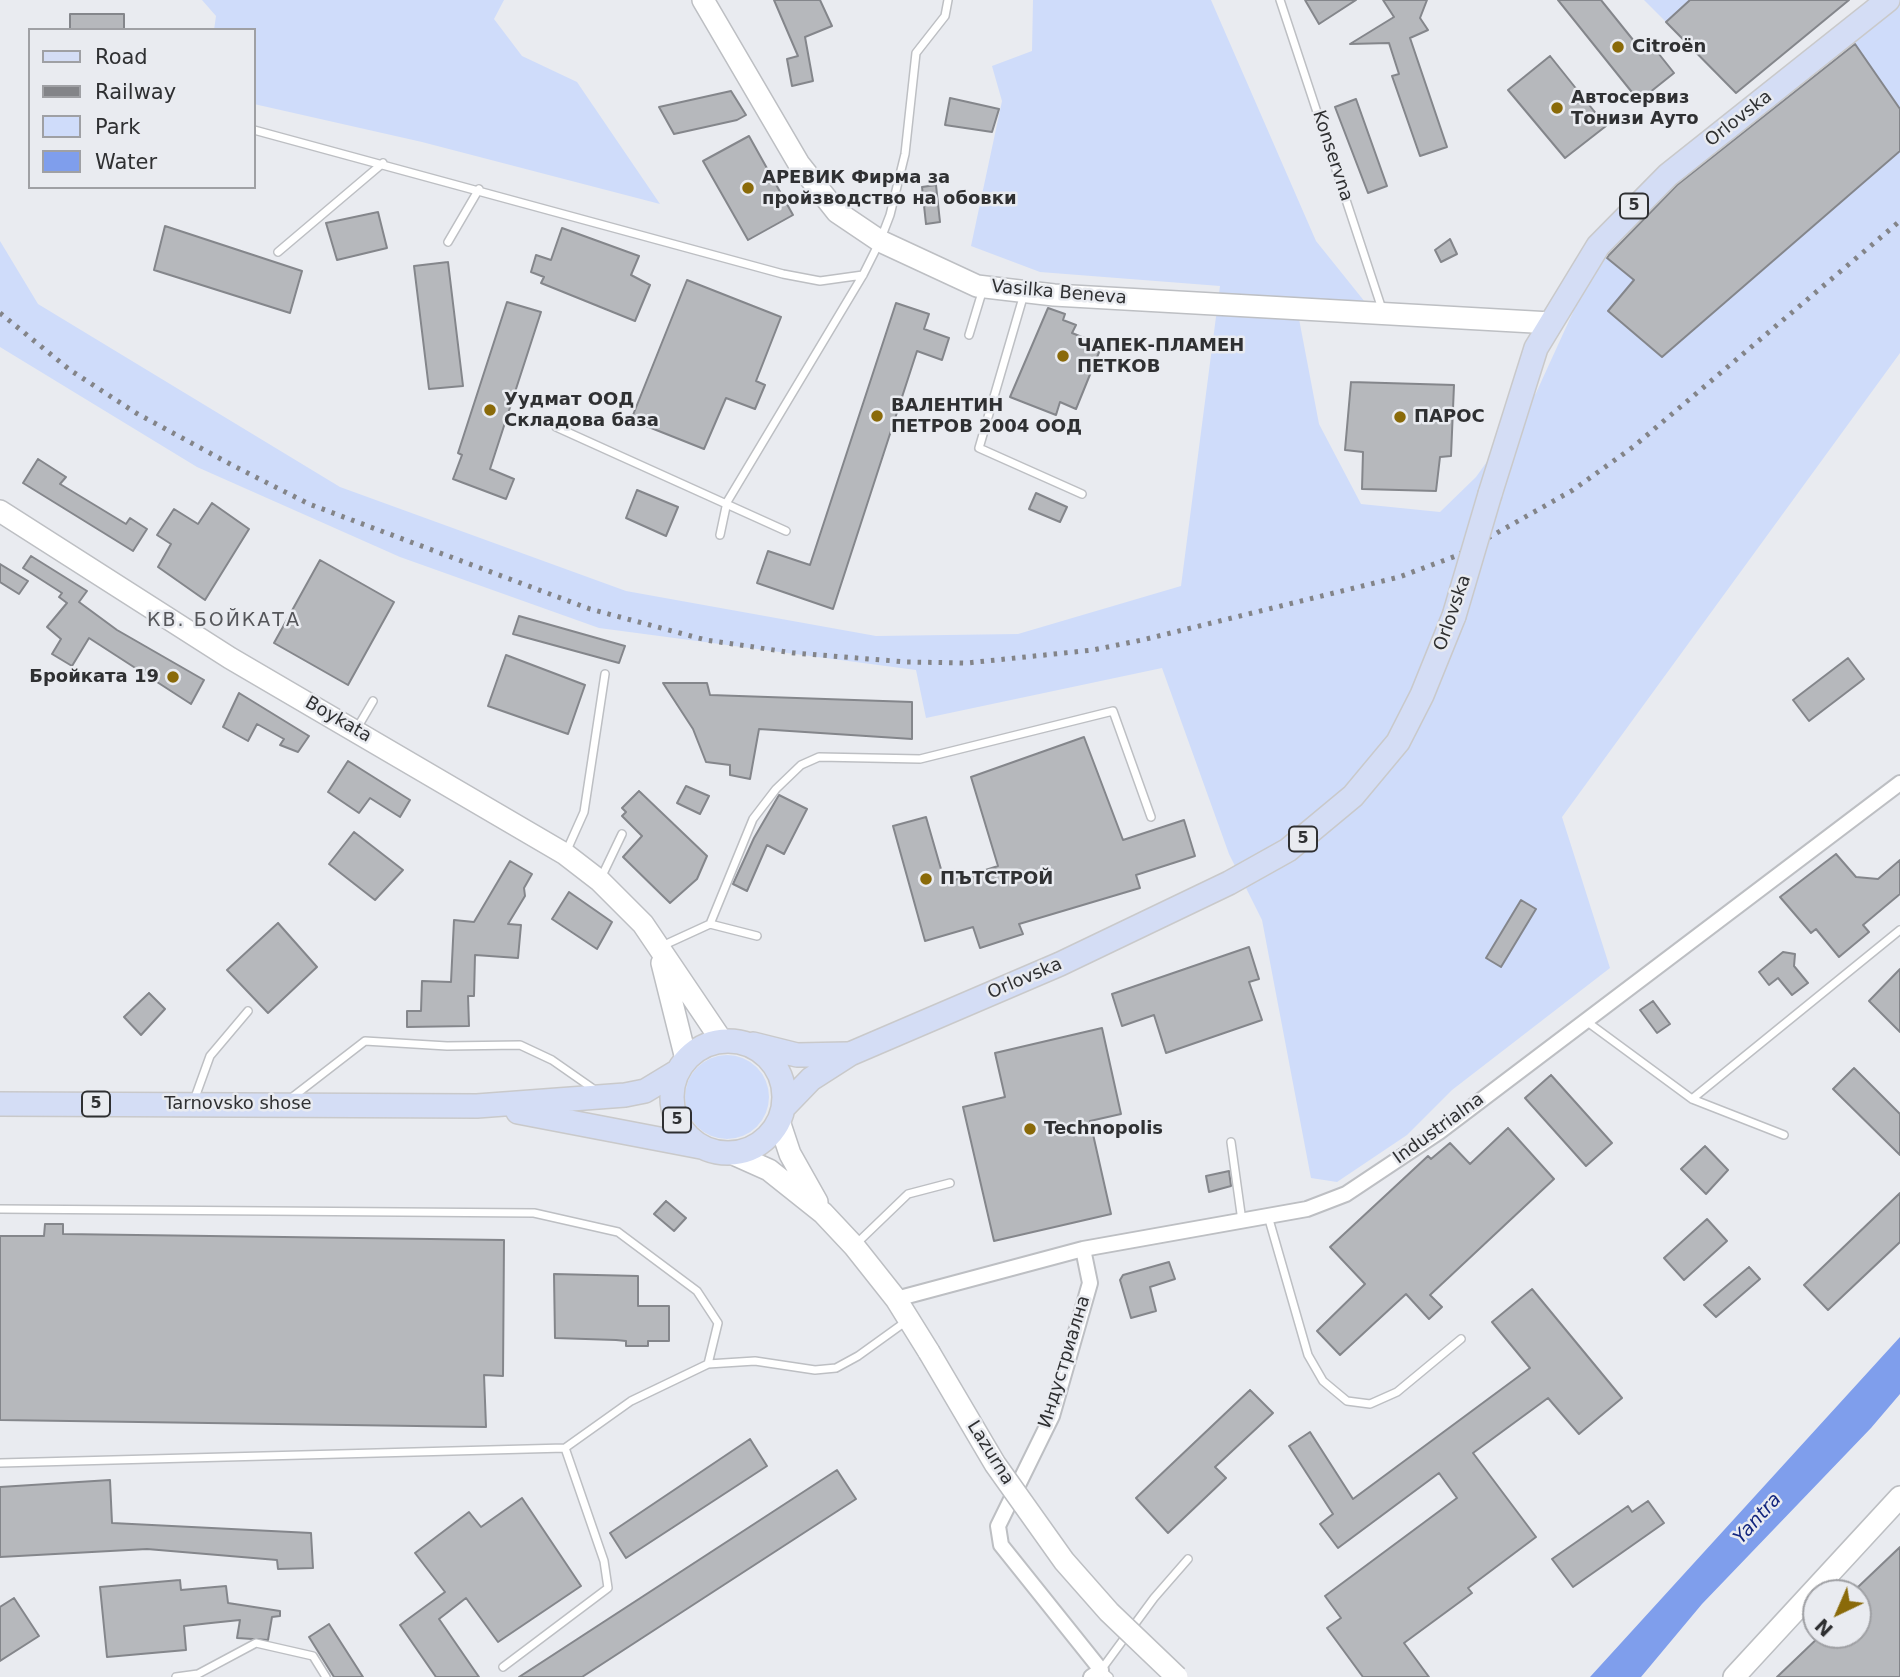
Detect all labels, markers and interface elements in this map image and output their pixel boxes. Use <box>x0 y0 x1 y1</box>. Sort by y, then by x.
legend <box>28 28 256 189</box>
place label: Citroën <box>1632 36 1706 58</box>
marker: Citroën <box>1610 39 1626 55</box>
text: Road <box>95 45 148 69</box>
text: Railway <box>95 80 176 104</box>
street label: Orlovska <box>1701 86 1777 152</box>
place label: Автосервиз Тонизи Ауто <box>1571 87 1698 130</box>
marker: Автосервиз Тонизи Ауто <box>1549 100 1565 116</box>
street label: Konservna <box>1307 108 1357 204</box>
text: Park <box>95 115 140 139</box>
text: Water <box>95 150 157 174</box>
place label: АРЕВИК Фирма за пройзводство на обовки <box>762 167 1017 210</box>
marker: АРЕВИК Фирма за пройзводство на обовки <box>740 180 756 196</box>
road number: 5 <box>1620 194 1648 218</box>
street label: Vasilka Beneva <box>990 276 1128 310</box>
place label: ЧАПЕК-ПЛАМЕН ПЕТКОВ <box>1077 335 1244 378</box>
marker: ЧАПЕК-ПЛАМЕН ПЕТКОВ <box>1055 348 1071 364</box>
place label: Уудмат ООД Складова база <box>504 389 659 432</box>
place label: ВАЛЕНТИН ПЕТРОВ 2004 ООД <box>891 395 1082 438</box>
marker: Уудмат ООД Складова база <box>482 402 498 418</box>
place label: ПАРОС <box>1414 406 1485 428</box>
marker: ВАЛЕНТИН ПЕТРОВ 2004 ООД <box>869 408 885 424</box>
marker: ПАРОС <box>1392 409 1408 425</box>
street label: Orlovska <box>1430 572 1476 654</box>
district label: КВ. БОЙКАТА <box>148 610 300 632</box>
place label: Бройката 19 <box>29 666 159 688</box>
marker: Бройката 19 <box>165 669 181 685</box>
street label: Boykata <box>301 692 375 748</box>
road number: 5 <box>1289 826 1317 852</box>
place label: ПЪТСТРОЙ <box>940 868 1053 890</box>
marker: ПЪТСТРОЙ <box>918 871 934 887</box>
street label: Orlovska <box>985 954 1065 1004</box>
street label: Industrialna <box>1389 1089 1489 1169</box>
road number: 5 <box>82 1092 110 1116</box>
street label: Tarnovsko shose <box>164 1093 312 1115</box>
road number: 5 <box>663 1108 691 1132</box>
place label: Technopolis <box>1044 1118 1163 1140</box>
marker: Technopolis <box>1022 1121 1038 1137</box>
street label: Индустриална <box>1035 1293 1095 1431</box>
street label: Lazurna <box>962 1417 1018 1489</box>
water label: Yantra <box>1729 1489 1787 1549</box>
north arrow <box>1802 1579 1872 1649</box>
text: N <box>1810 1614 1837 1641</box>

